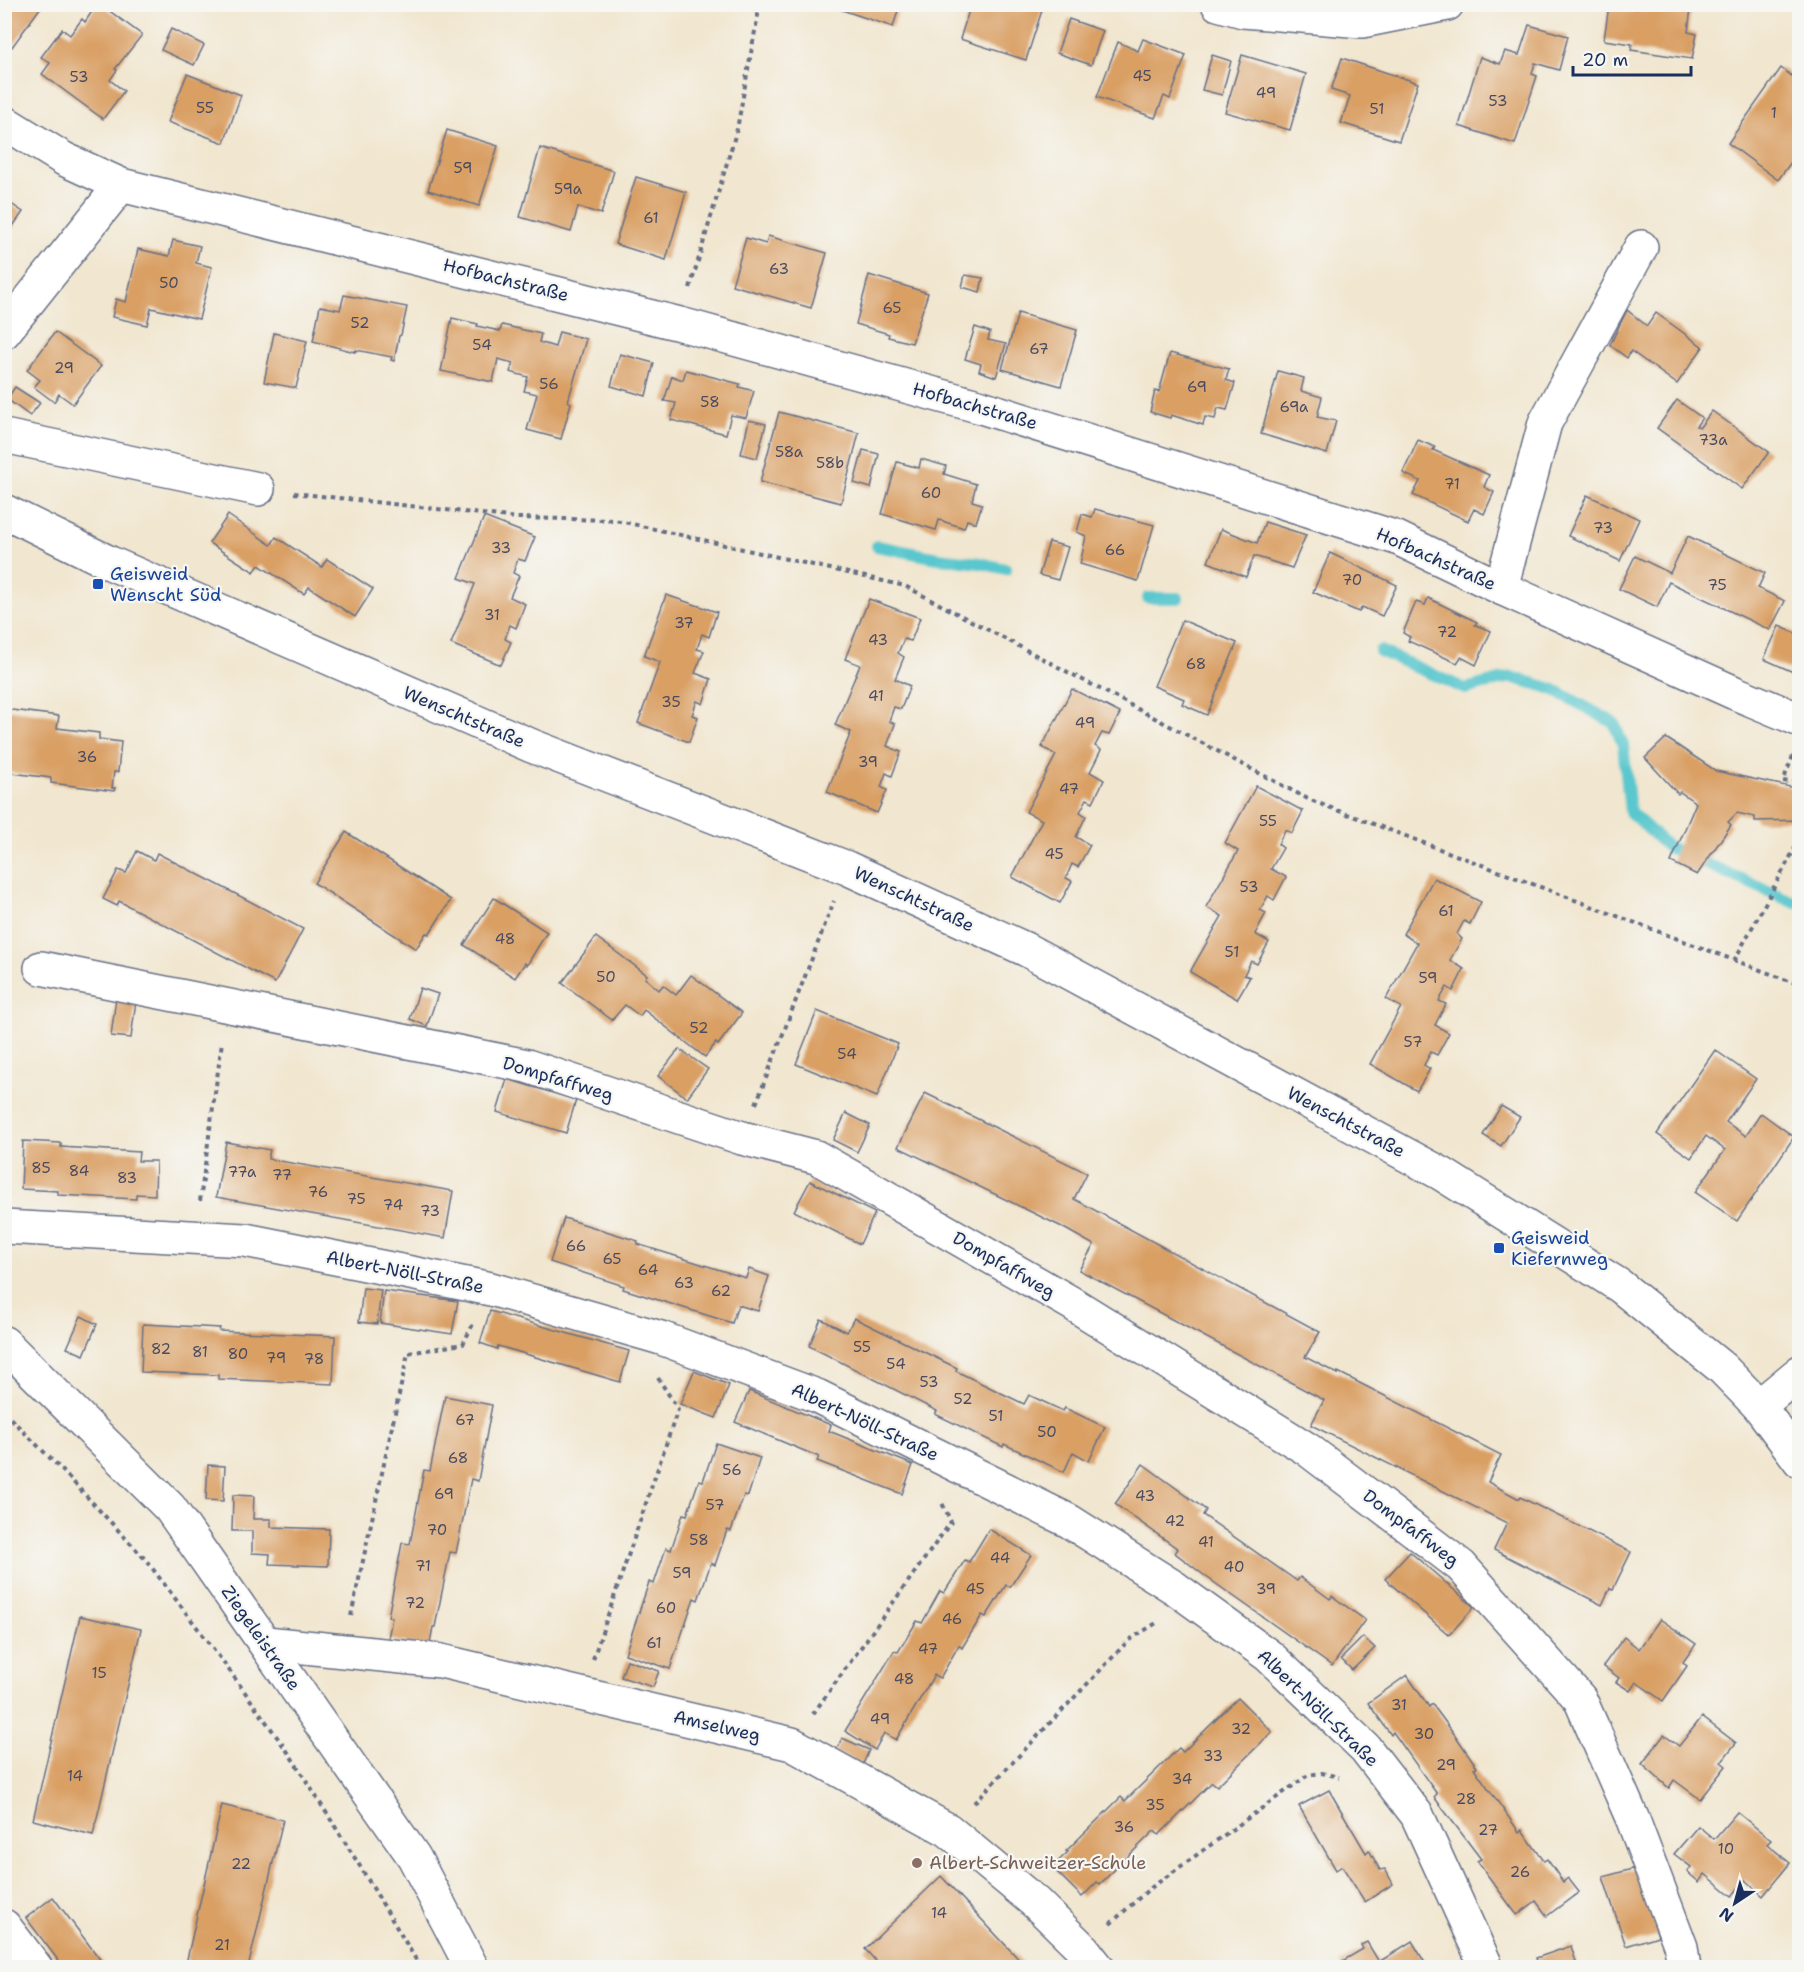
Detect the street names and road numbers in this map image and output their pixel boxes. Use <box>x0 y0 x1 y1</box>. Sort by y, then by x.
street label: Hofbachstraße <box>441 253 571 307</box>
street label: Hofbachstraße <box>910 377 1040 435</box>
street label: Hofbachstraße <box>1372 522 1500 596</box>
street label: Wenschtstraße <box>399 680 529 754</box>
street label: Wenschtstraße <box>850 861 978 937</box>
street label: Dompfaffweg <box>500 1051 616 1107</box>
street label: Wenschtstraße <box>1283 1081 1409 1163</box>
street label: Dompfaffweg <box>948 1226 1060 1304</box>
street label: Albert-Nöll-Straße <box>324 1245 486 1299</box>
street label: Albert-Nöll-Straße <box>787 1377 943 1467</box>
street label: Dompfaffweg <box>1358 1484 1464 1572</box>
street label: Ziegeleistraße <box>216 1581 306 1695</box>
street label: Albert-Nöll-Straße <box>1252 1644 1384 1772</box>
street label: Amselweg <box>671 1704 763 1748</box>

